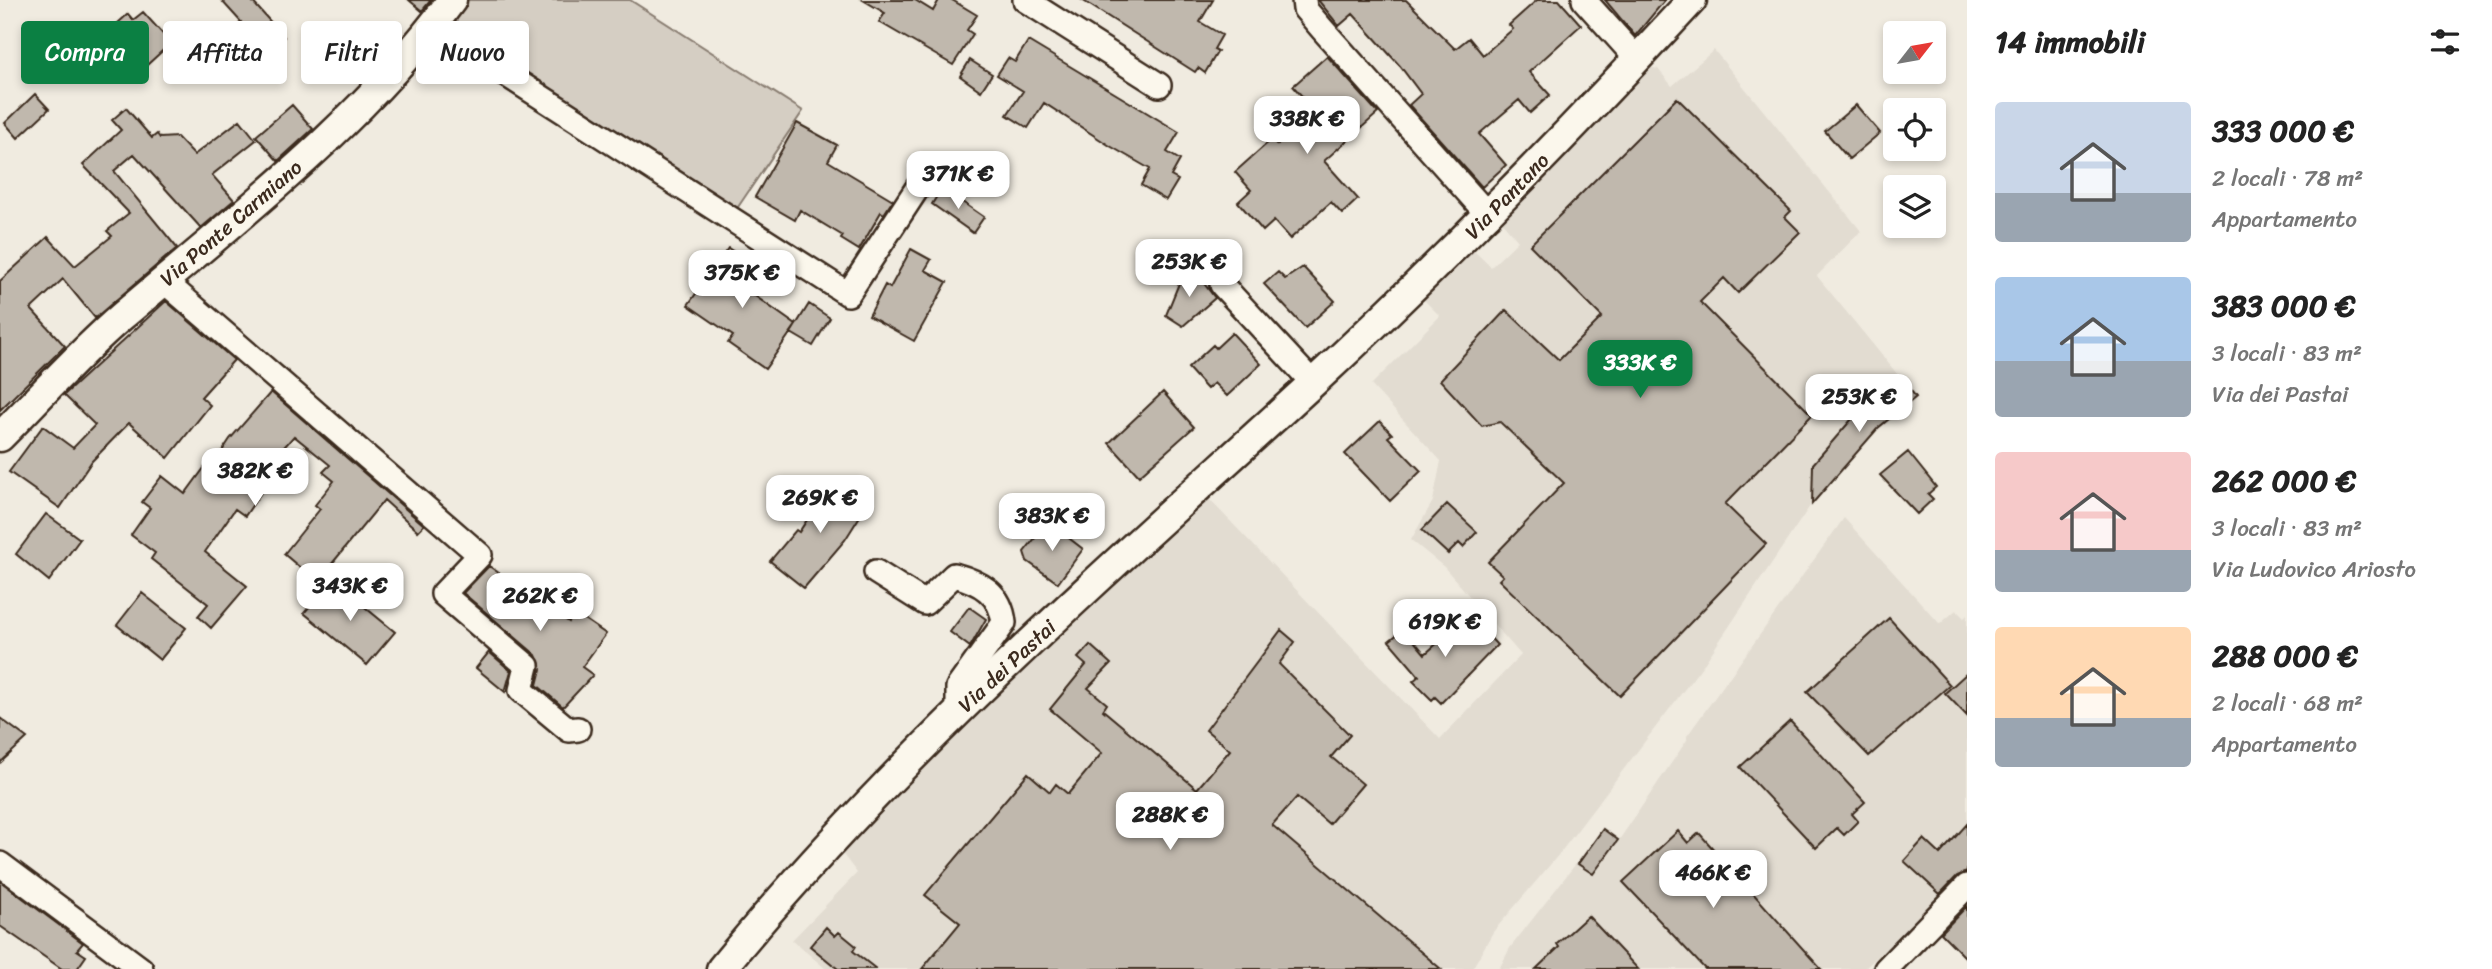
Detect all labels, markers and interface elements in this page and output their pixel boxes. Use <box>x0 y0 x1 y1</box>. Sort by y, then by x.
text: 14 immobili <box>1995 15 2145 69</box>
chip: Compra <box>21 21 149 84</box>
chip: Affitta <box>163 21 287 84</box>
chip: Filtri <box>301 21 402 84</box>
chip: Nuovo <box>416 21 529 84</box>
north arrow <box>1883 21 1946 84</box>
map controls <box>1883 21 1946 238</box>
icon: filters <box>2426 23 2464 61</box>
pin: 338K € <box>1250 96 1364 156</box>
text: 338K € <box>1270 98 1344 139</box>
button: locate <box>1883 98 1946 161</box>
text: 333 000 € <box>2212 104 2354 158</box>
icon: home <box>2051 130 2135 214</box>
street label: Via Pantano <box>1455 143 1559 249</box>
street label: Via Ponte Carmiano <box>151 149 312 296</box>
pin: 371K € <box>901 152 1015 211</box>
text: 371K € <box>923 153 993 194</box>
text: 2 locali · 78 m² <box>2212 158 2363 199</box>
button: layers <box>1883 175 1946 238</box>
text: Appartamento <box>2212 199 2357 240</box>
pin: 253K € <box>1132 240 1246 299</box>
text: 253K € <box>1151 241 1227 282</box>
pin: 375K € <box>685 250 799 310</box>
text: 375K € <box>704 252 780 293</box>
text: 383 000 € <box>2212 279 2355 333</box>
icon: home <box>2051 305 2135 389</box>
text: 3 locali · 83 m² <box>2212 333 2362 374</box>
pin: 333K € <box>1583 340 1697 400</box>
text: 333K € <box>1603 342 1677 383</box>
pin: 253K € <box>1802 374 1916 434</box>
text: Via dei Pastai <box>2212 374 2348 415</box>
text: 253K € <box>1821 376 1897 417</box>
pin: 382K € <box>198 448 312 508</box>
text: 382K € <box>217 450 293 491</box>
text: 262 000 € <box>2212 454 2356 508</box>
pin: 269K € <box>763 476 877 535</box>
text: 269K € <box>782 477 858 518</box>
icon: home <box>2051 480 2135 564</box>
pin: 383K € <box>995 494 1109 553</box>
text: 383K € <box>1015 495 1089 536</box>
text: 3 locali · 83 m² <box>2212 508 2362 549</box>
text: Via Ludovico Ariosto <box>2212 549 2416 590</box>
pin: 343K € <box>293 564 407 623</box>
text: 343K € <box>313 565 387 606</box>
pin: 262K € <box>483 574 597 633</box>
text: 262K € <box>503 575 577 616</box>
pin: 619K € <box>1388 600 1502 659</box>
text: 619K € <box>1409 601 1481 642</box>
street label: Via dei Pastai <box>949 609 1066 722</box>
text: 288 000 € <box>2212 629 2358 683</box>
icon: home <box>2051 655 2135 739</box>
text: 2 locali · 68 m² <box>2212 683 2363 724</box>
text: Appartamento <box>2212 724 2357 765</box>
pin: 288K € <box>1113 792 1227 852</box>
text: 288K € <box>1132 794 1208 835</box>
pin: 466K € <box>1656 850 1770 910</box>
text: 466K € <box>1675 852 1751 893</box>

